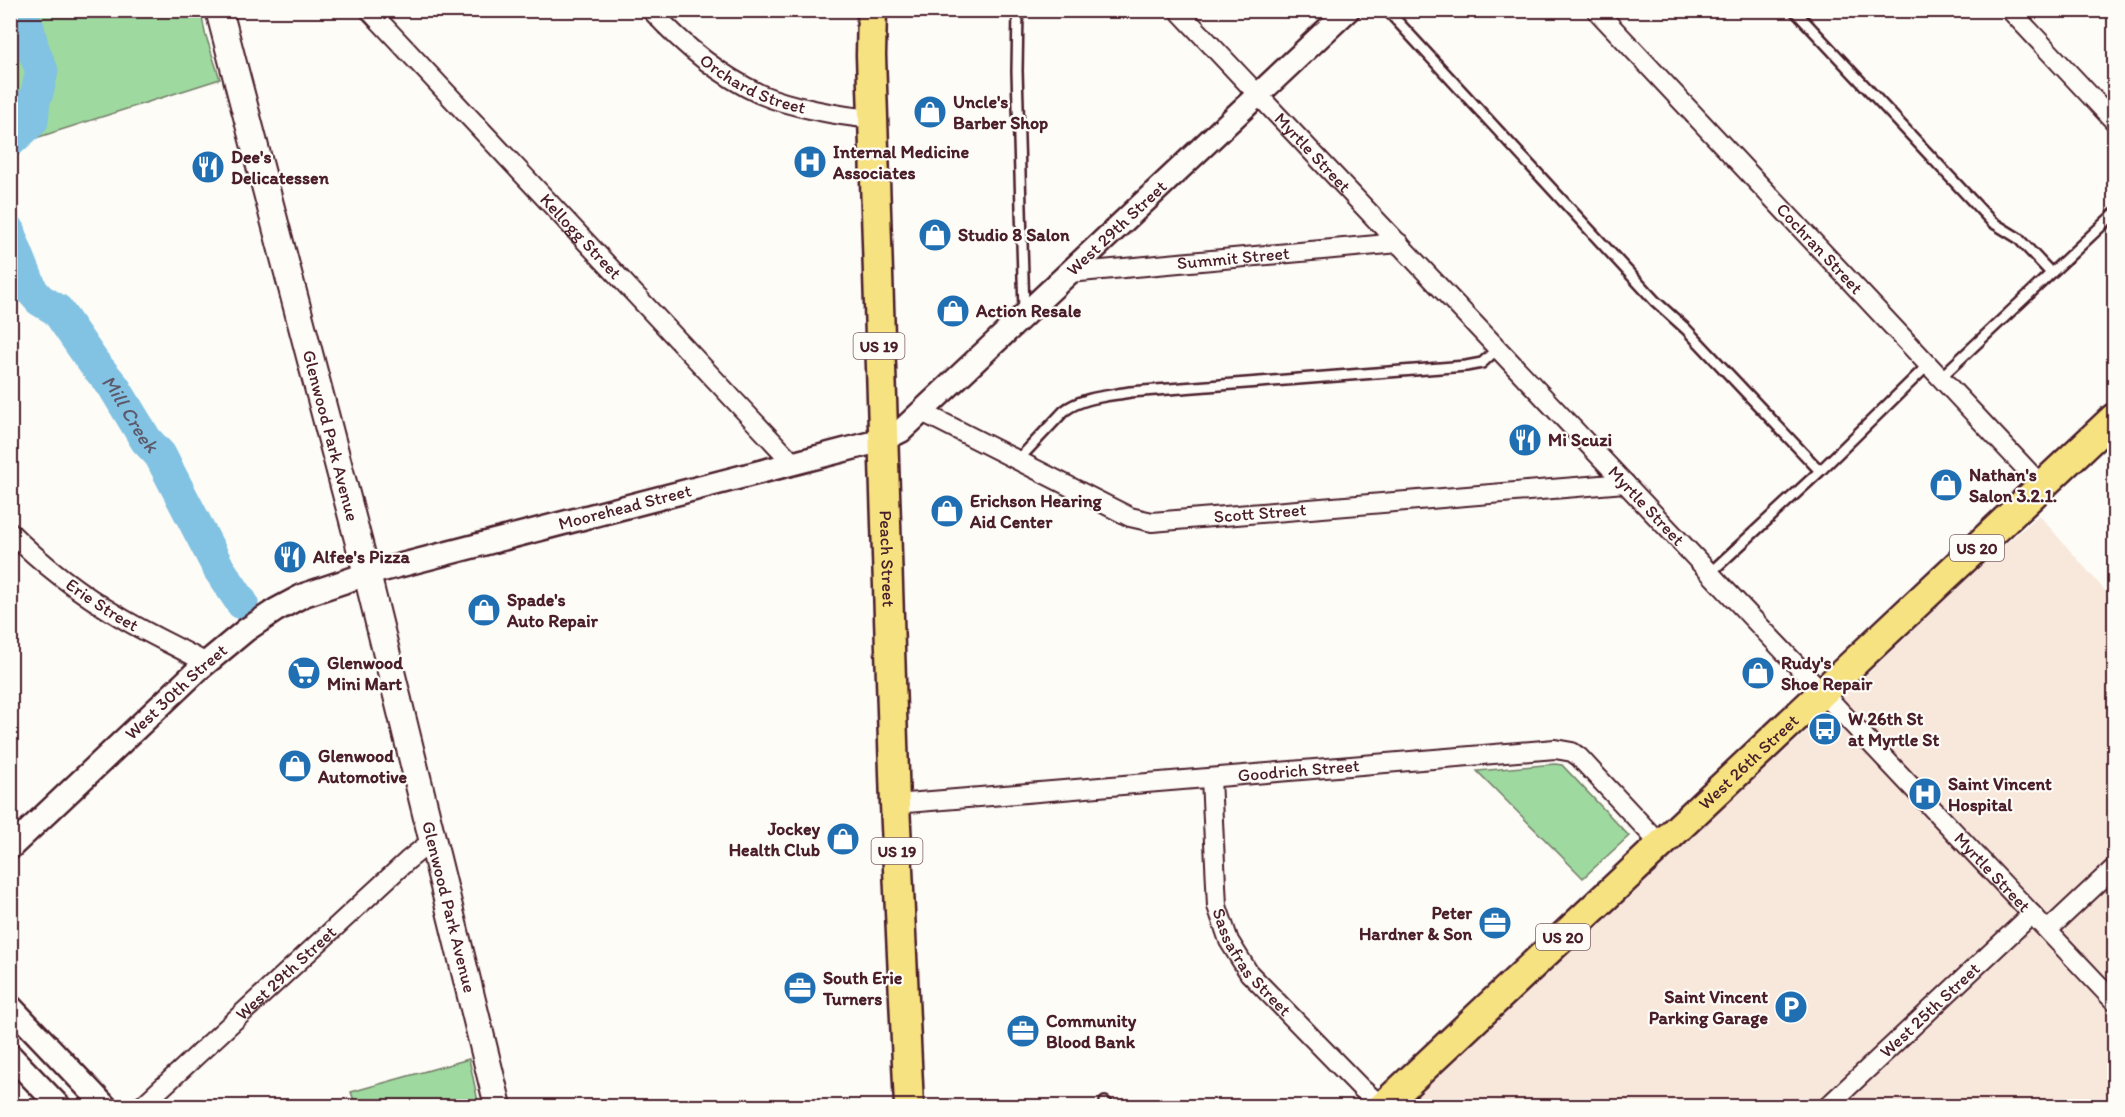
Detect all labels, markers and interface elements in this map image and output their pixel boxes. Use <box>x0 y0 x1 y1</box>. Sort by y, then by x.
street label: Orchard Street <box>695 49 808 119</box>
place label: Uncle's Barber Shop <box>953 91 1048 134</box>
shop icon: Uncle's Barber Shop <box>912 94 948 130</box>
street label: Myrtle Street <box>1270 108 1356 197</box>
place label: Internal Medicine Associates <box>832 141 969 184</box>
hospital icon: Internal Medicine Associates <box>792 144 828 180</box>
place label: Dee's Delicatessen <box>231 146 330 189</box>
restaurant icon: Dee's Delicatessen <box>190 149 226 185</box>
street label: West 29th Street <box>1062 175 1171 280</box>
street label: Kellogg Street <box>535 189 627 284</box>
street label: Cochran Street <box>1772 198 1868 299</box>
shop icon: Studio 8 Salon <box>917 217 953 253</box>
place label: Studio 8 Salon <box>958 224 1070 246</box>
street label: Summit Street <box>1176 242 1291 274</box>
shop icon: Action Resale <box>935 293 971 329</box>
place label: Action Resale <box>975 300 1082 322</box>
road number: US 19 <box>854 333 904 359</box>
street label: Glenwood Park Avenue <box>298 348 364 523</box>
water label: Mill Creek <box>97 370 165 459</box>
restaurant icon: Mi Scuzi <box>1507 422 1543 458</box>
place label: Mi Scuzi <box>1548 429 1612 451</box>
street label: Myrtle Street <box>1603 461 1689 551</box>
place label: Nathan's Salon 3.2.1. <box>1969 464 2057 507</box>
shop icon: Nathan's Salon 3.2.1. <box>1928 467 1964 503</box>
street label: Moorehead Street <box>556 479 694 535</box>
place label: Erichson Hearing Aid Center <box>969 490 1103 533</box>
shop icon: Erichson Hearing Aid Center <box>929 493 965 529</box>
street label: Scott Street <box>1213 498 1307 528</box>
street label: Peach Street <box>875 510 900 608</box>
road number: US 20 <box>1950 535 2004 561</box>
restaurant icon: Alfee's Pizza <box>272 539 308 575</box>
place label: Alfee's Pizza <box>312 546 410 568</box>
street label: Erie Street <box>62 573 143 637</box>
place label: Spade's Auto Repair <box>506 589 599 632</box>
shop icon: Spade's Auto Repair <box>466 592 502 628</box>
street label: West 30th Street <box>120 639 232 744</box>
place label: Glenwood Mini Mart <box>327 652 404 695</box>
place label: Rudy's Shoe Repair <box>1781 652 1873 695</box>
supermarket icon: Glenwood Mini Mart <box>286 655 322 691</box>
shop icon: Rudy's Shoe Repair <box>1740 655 1776 691</box>
place label: W 26th St at Myrtle St <box>1848 708 1939 751</box>
street label: West 26th Street <box>1694 709 1803 814</box>
bus stop icon: W 26th St at Myrtle St <box>1807 711 1843 747</box>
place label: Glenwood Automotive <box>317 745 408 788</box>
shop icon: Glenwood Automotive <box>277 748 313 784</box>
street label: Goodrich Street <box>1237 754 1361 786</box>
place label: Saint Vincent Hospital <box>1948 773 2052 816</box>
hospital icon: Saint Vincent Hospital <box>1907 776 1943 812</box>
place label: Jockey Health Club <box>729 818 820 861</box>
street label: Glenwood Park Avenue <box>417 819 481 995</box>
shop icon: Jockey Health Club <box>825 821 861 857</box>
street label: Myrtle Street <box>1949 828 2036 917</box>
road number: US 19 <box>872 838 922 864</box>
place label: Peter Hardner & Son <box>1359 902 1473 945</box>
street label: Sassafras Street <box>1208 905 1296 1021</box>
office icon: Peter Hardner & Son <box>1477 905 1513 941</box>
street label: West 29th Street <box>231 921 341 1025</box>
road number: US 20 <box>1536 924 1590 950</box>
street label: West 25th Street <box>1875 957 1985 1062</box>
place label: South Erie Turners <box>822 967 903 1010</box>
office icon: South Erie Turners <box>782 970 818 1006</box>
place label: Saint Vincent Parking Garage <box>1649 986 1768 1029</box>
parking icon: Saint Vincent Parking Garage <box>1773 989 1809 1025</box>
place label: Community Blood Bank <box>1046 1010 1137 1053</box>
office icon: Community Blood Bank <box>1005 1013 1041 1049</box>

